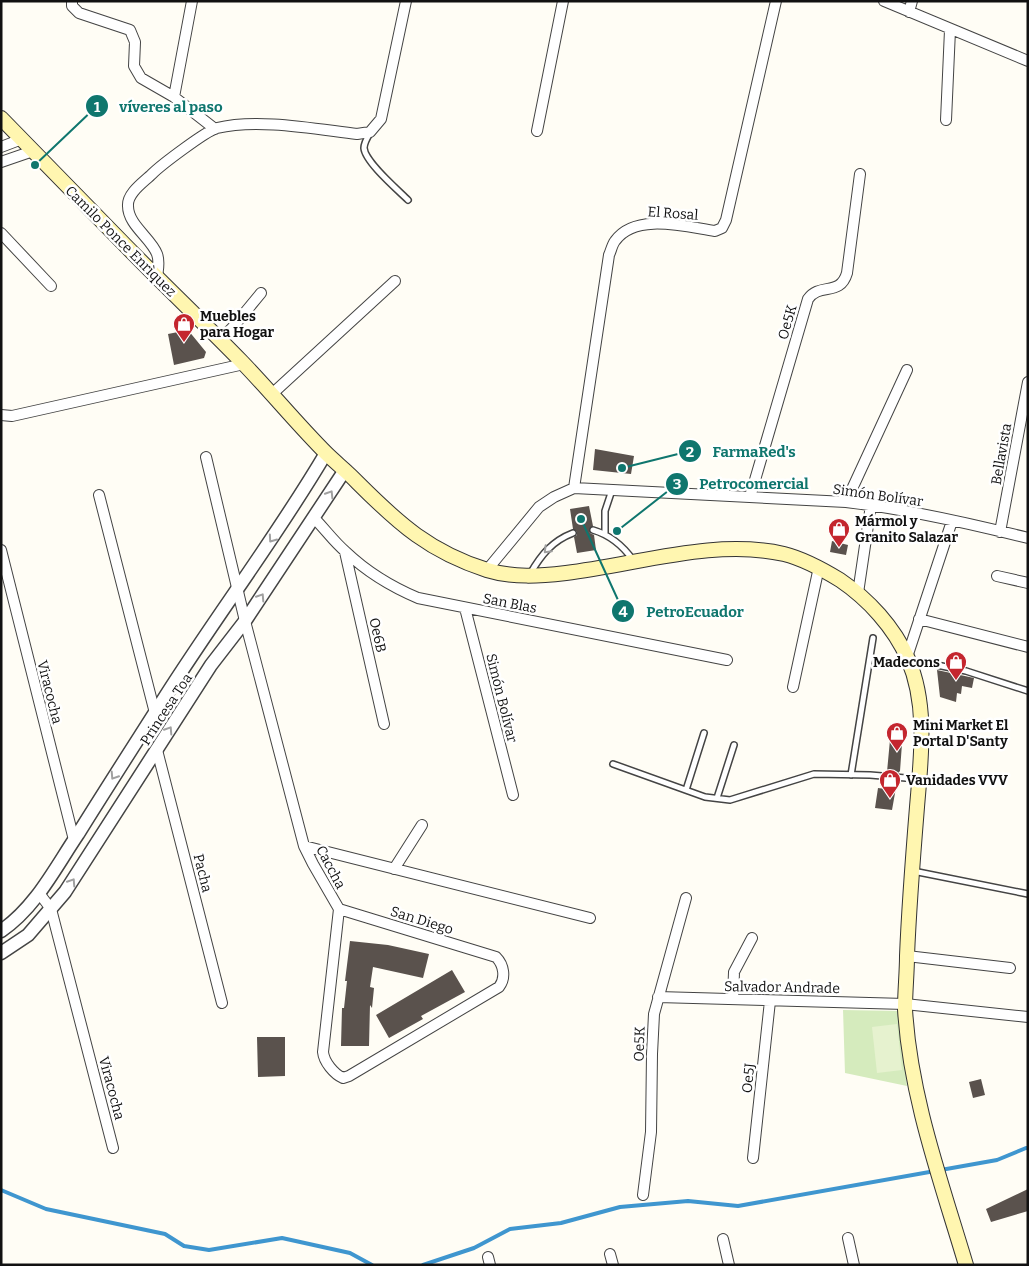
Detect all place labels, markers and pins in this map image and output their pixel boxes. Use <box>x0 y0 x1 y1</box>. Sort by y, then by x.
callout: víveres al paso <box>85 91 233 121</box>
place label: Muebles para Hogar <box>200 308 275 341</box>
shop icon: Muebles para Hogar <box>172 312 196 343</box>
callout: FarmaRed's <box>677 436 805 466</box>
callout: Petrocomercial <box>665 469 819 499</box>
place label: Mármol y Granito Salazar <box>855 513 958 546</box>
shop icon: Mármol y Granito Salazar <box>827 517 851 548</box>
callout: PetroEcuador <box>611 596 754 626</box>
shop icon: Madecons <box>944 650 968 681</box>
place label: Madecons <box>873 654 940 671</box>
place label: Mini Market El Portal D'Santy <box>913 717 1009 750</box>
shop icon: Mini Market El Portal D'Santy <box>885 721 909 752</box>
shop icon: Vanidades VVV <box>878 768 902 799</box>
place label: Vanidades VVV <box>906 772 1008 789</box>

